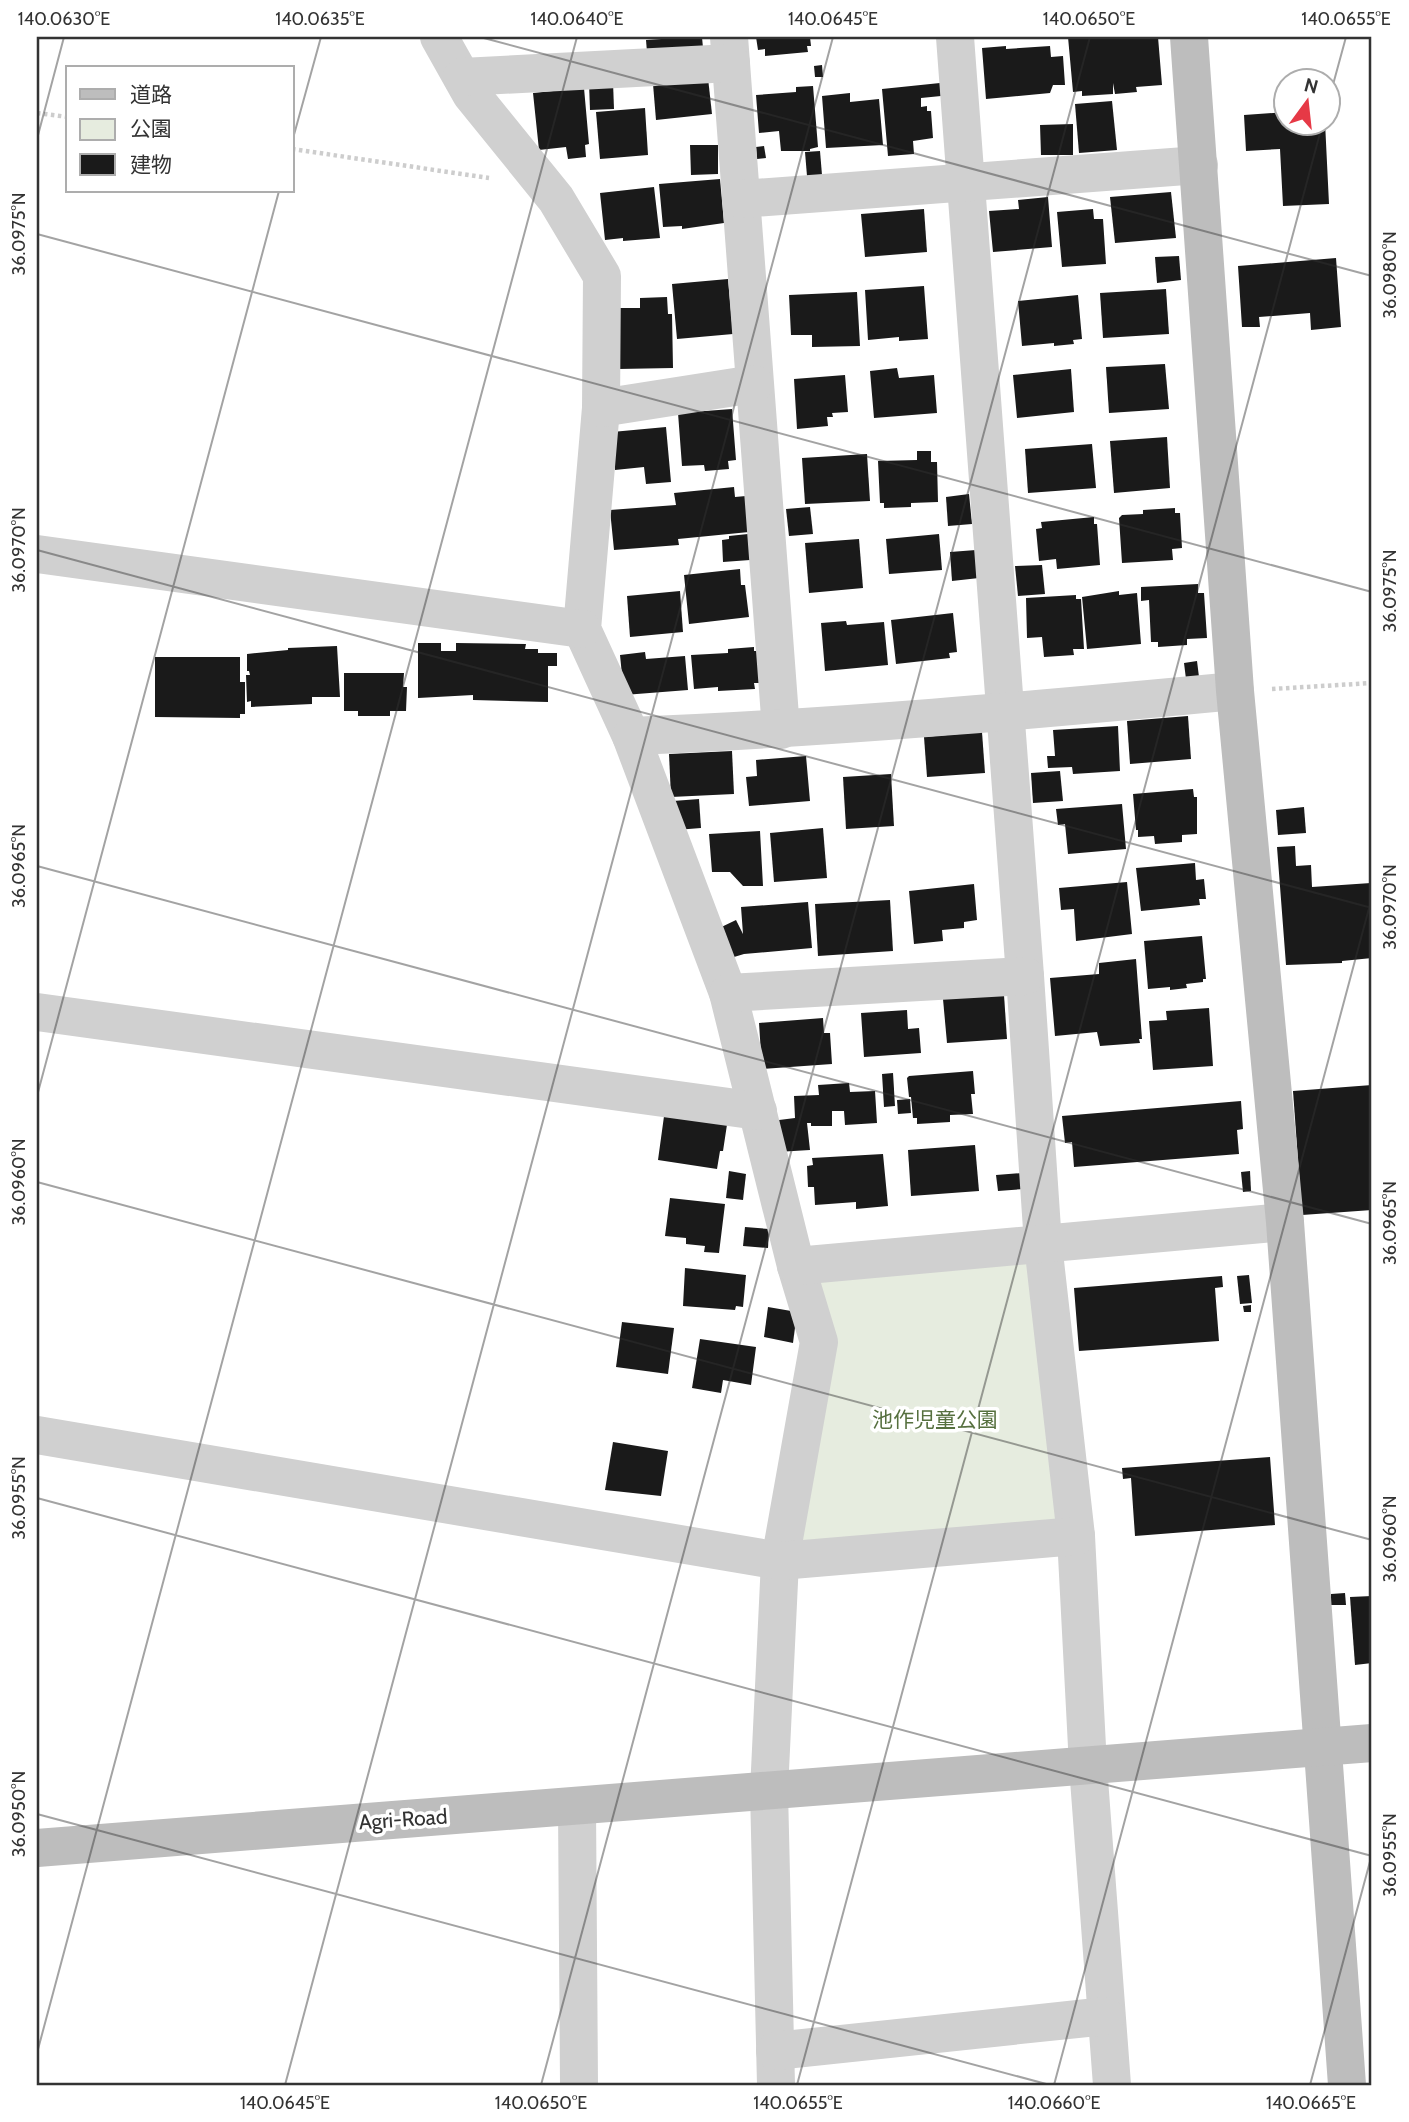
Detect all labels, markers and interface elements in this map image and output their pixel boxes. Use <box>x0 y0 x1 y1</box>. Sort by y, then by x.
text: 140.0630°E <box>18 8 110 30</box>
text: 140.0635°E <box>275 8 365 30</box>
text: 140.0640°E <box>531 8 623 30</box>
text: 140.0645°E <box>788 8 878 30</box>
text: 140.0650°E <box>1043 8 1135 30</box>
text: 140.0655°E <box>1301 8 1391 30</box>
legend <box>66 66 294 192</box>
north arrow <box>1272 66 1342 136</box>
text: N <box>1302 73 1321 99</box>
text: 道路 <box>130 82 172 107</box>
text: 公園 <box>130 116 172 141</box>
text: 建物 <box>130 152 172 177</box>
text: 36.0975°N <box>8 193 30 275</box>
text: 36.0980°N <box>1379 231 1401 319</box>
text: 36.0970°N <box>8 507 30 593</box>
text: 36.0975°N <box>1379 550 1401 632</box>
text: 36.0965°N <box>8 824 30 908</box>
text: 36.0970°N <box>1379 864 1401 950</box>
text: 36.0960°N <box>8 1139 30 1225</box>
text: 36.0965°N <box>1379 1181 1401 1265</box>
park label: 池作児童公園 <box>872 1407 998 1432</box>
text: 36.0955°N <box>8 1456 30 1540</box>
text: 36.0960°N <box>1379 1496 1401 1582</box>
text: 36.0950°N <box>8 1771 30 1857</box>
street label: Agri-Road <box>358 1803 448 1835</box>
text: 36.0955°N <box>1379 1813 1401 1897</box>
text: 140.0645°E <box>240 2092 330 2114</box>
text: 140.0650°E <box>495 2092 587 2114</box>
text: 140.0655°E <box>753 2092 843 2114</box>
text: 140.0660°E <box>1008 2092 1100 2114</box>
text: 140.0665°E <box>1266 2092 1356 2114</box>

